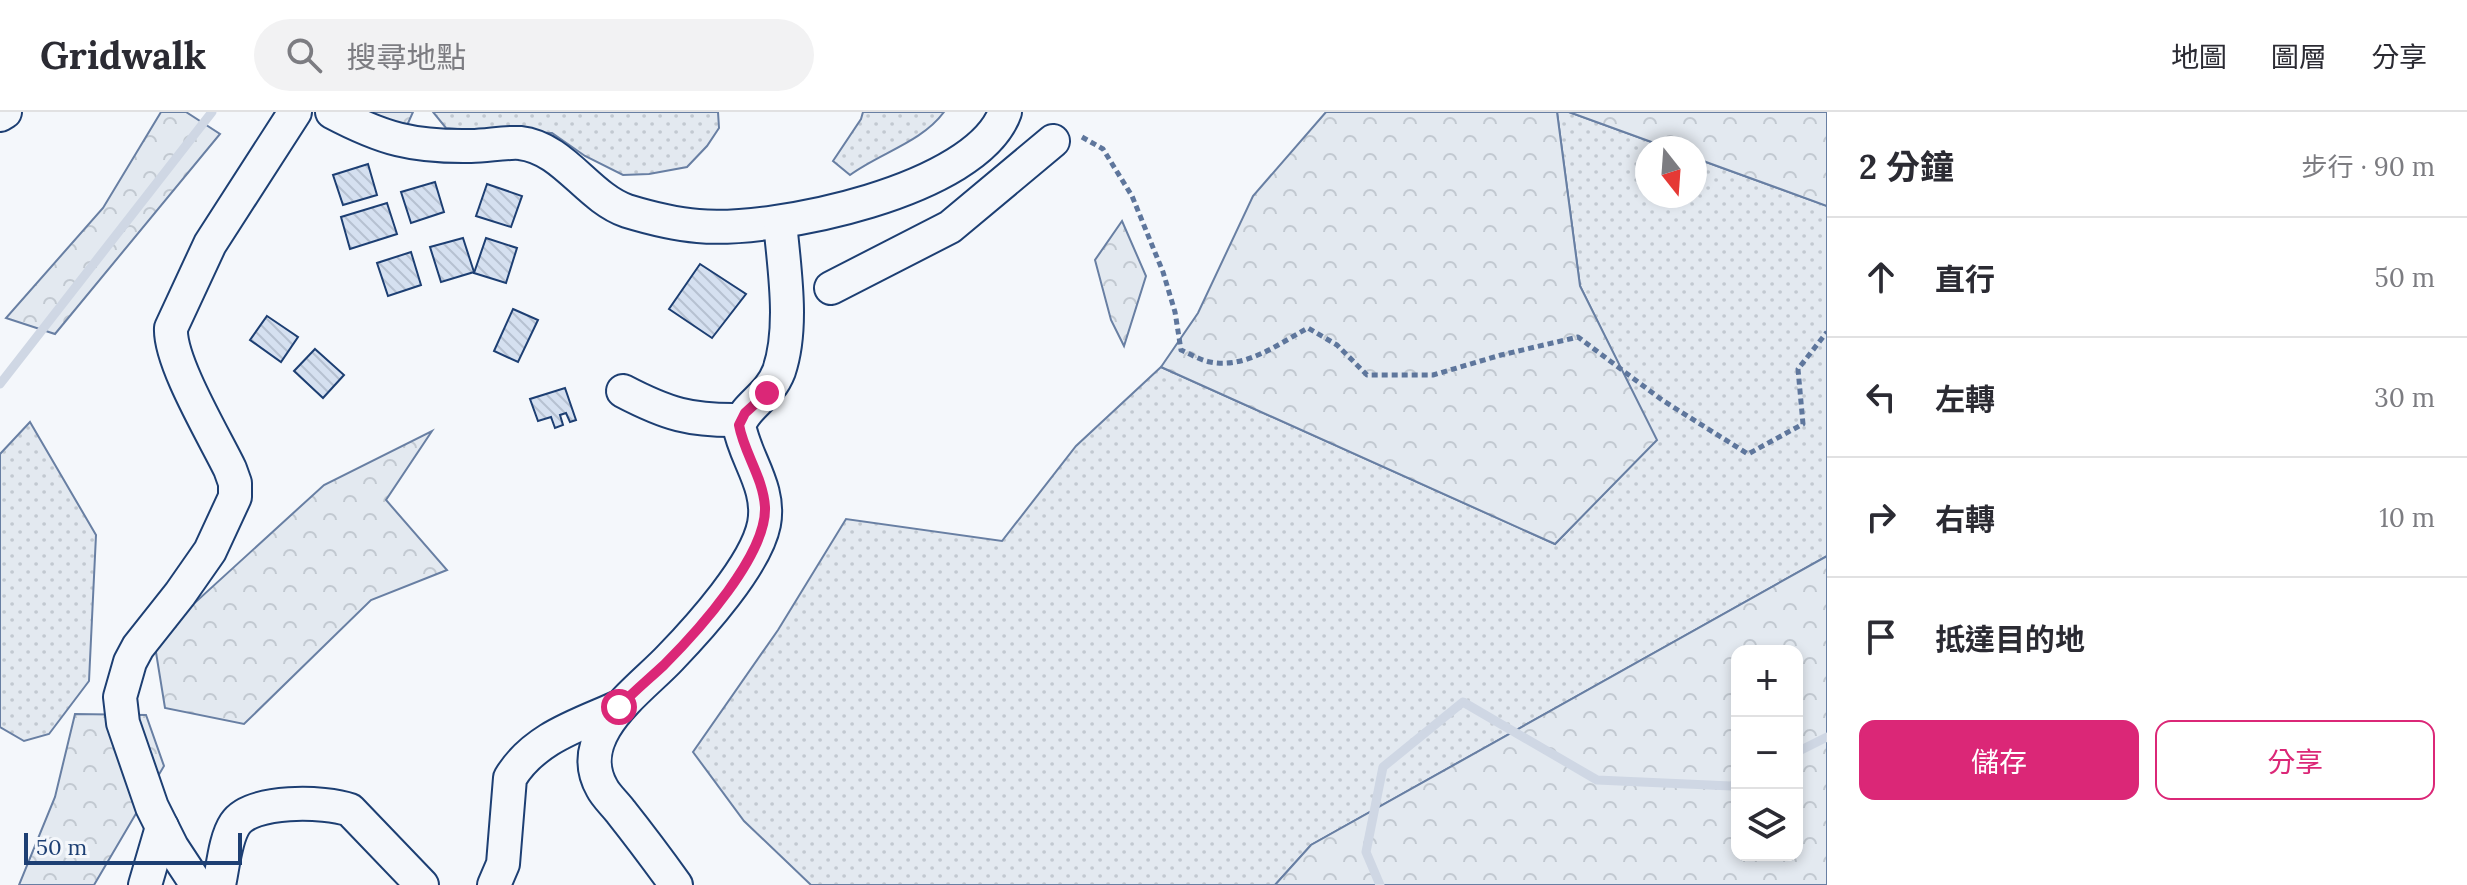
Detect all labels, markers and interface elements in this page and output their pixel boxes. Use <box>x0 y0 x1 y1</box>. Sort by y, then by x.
search box <box>254 19 814 91</box>
text: Gridwalk <box>40 31 206 79</box>
icon: search <box>282 33 326 77</box>
text: 搜尋地點 <box>346 38 466 76</box>
text: 地圖 <box>2171 39 2227 75</box>
text: 圖層 <box>2271 39 2327 75</box>
text: 分享 <box>2371 39 2427 75</box>
north arrow <box>1635 136 1707 208</box>
text: 2 分鐘 <box>1859 145 1954 188</box>
text: 步行 · 90 m <box>2302 150 2435 183</box>
icon: ahead <box>1859 255 1903 299</box>
text: 直行 <box>1935 260 1995 298</box>
text: 50 m <box>2375 261 2435 294</box>
route end <box>749 375 785 411</box>
icon: left <box>1859 375 1903 419</box>
text: 左轉 <box>1935 380 1995 418</box>
text: 30 m <box>2374 381 2435 414</box>
icon: right <box>1859 495 1903 539</box>
text: 右轉 <box>1935 500 1995 538</box>
text: 10 m <box>2379 501 2435 534</box>
icon: arrive <box>1859 615 1903 659</box>
text: 抵達目的地 <box>1935 620 2085 658</box>
map controls <box>1731 645 1803 861</box>
button: + <box>1731 645 1803 717</box>
route start <box>601 689 637 725</box>
button: − <box>1731 717 1803 789</box>
button: 儲存 <box>1859 720 2139 800</box>
button: 分享 <box>2155 720 2435 800</box>
button: layers <box>1731 789 1803 861</box>
scale bar <box>24 829 242 865</box>
text: 50 m <box>36 833 87 861</box>

